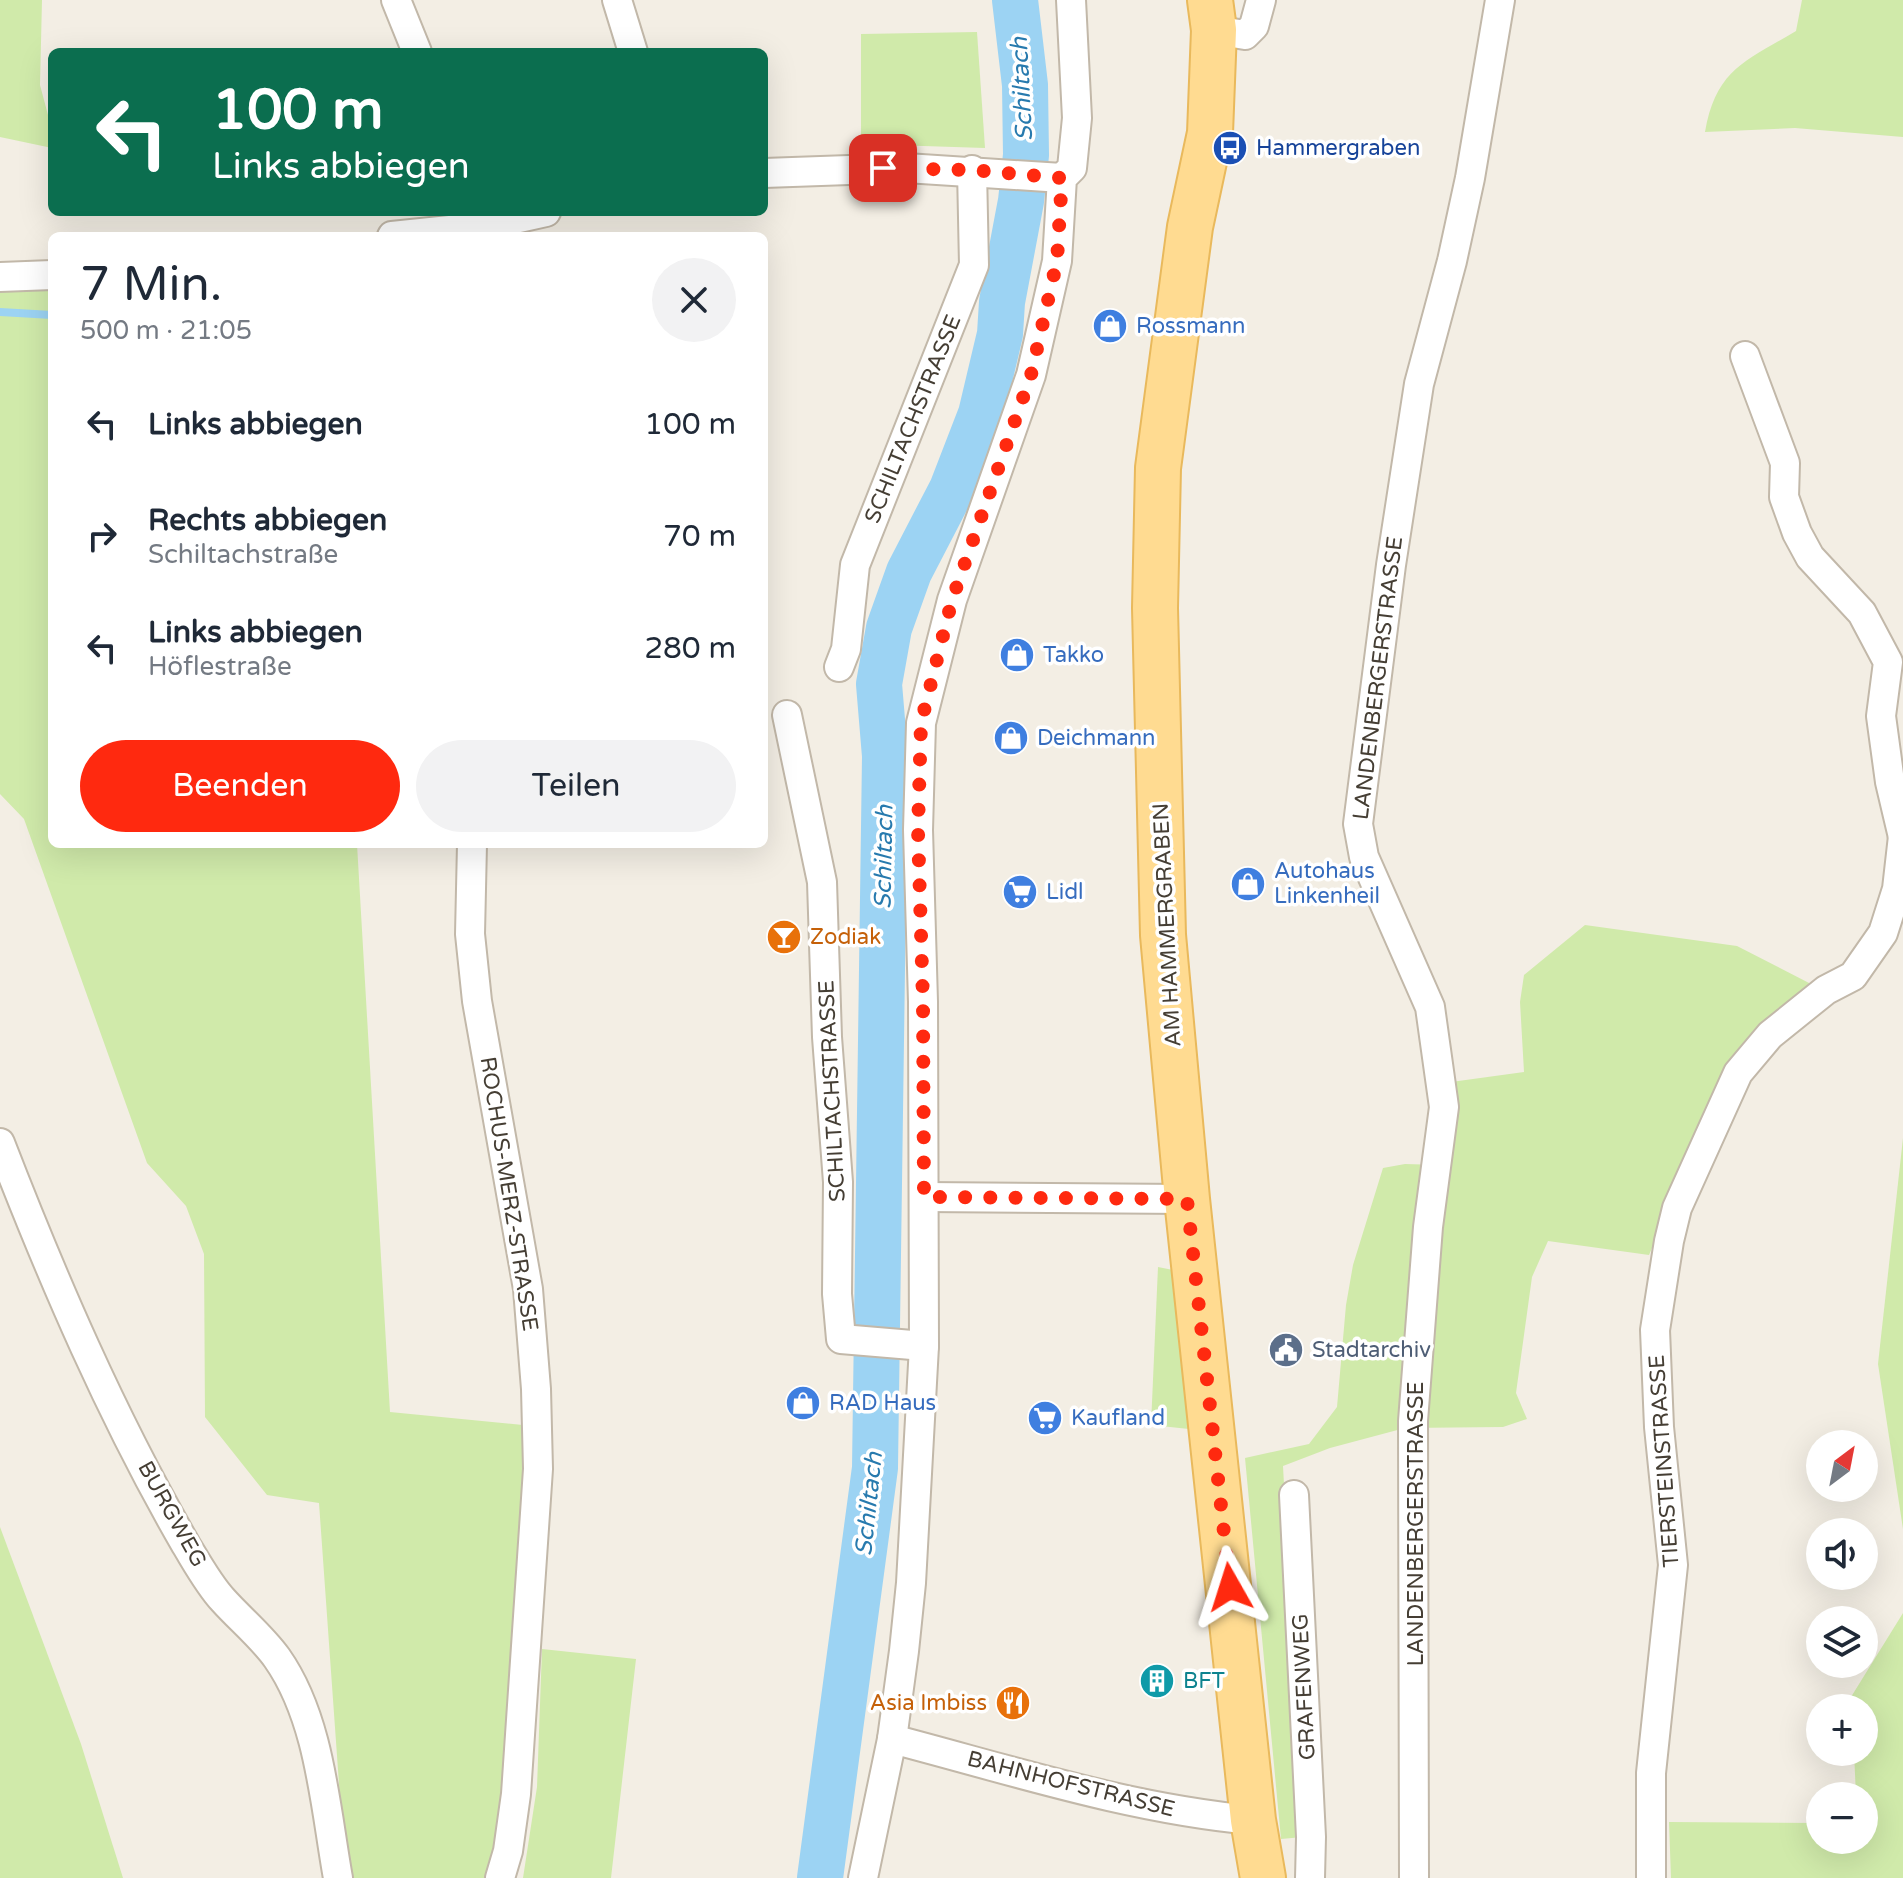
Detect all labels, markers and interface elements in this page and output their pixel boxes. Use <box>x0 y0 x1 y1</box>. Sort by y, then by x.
water label: Schiltach <box>1005 35 1039 142</box>
text: 100 m <box>212 77 383 144</box>
icon: left <box>80 80 184 184</box>
bus stop icon: Hammergraben <box>1211 129 1249 167</box>
pin <box>849 134 917 202</box>
place label: Hammergraben <box>1256 135 1420 161</box>
text: Links abbiegen <box>212 145 470 188</box>
icon: arrive <box>861 146 905 190</box>
text: 7 Min. <box>80 256 222 314</box>
button: close <box>652 258 736 342</box>
shop icon: Rossmann <box>1091 307 1129 345</box>
street label: SCHILTACHSTRASSE <box>859 311 967 527</box>
place label: Rossmann <box>1136 313 1246 339</box>
text: 500 m · 21:05 <box>80 315 252 346</box>
icon: left <box>80 402 124 446</box>
text: Links abbiegen <box>148 406 363 443</box>
text: 100 m <box>644 406 736 443</box>
text: Rechts abbiegen <box>148 502 387 539</box>
icon: right <box>80 514 124 558</box>
text: 70 m <box>663 518 736 555</box>
street label: LANDENBERGERSTRASSE <box>1348 535 1408 821</box>
text: Schiltachstraße <box>148 539 338 570</box>
text: Links abbiegen <box>148 614 363 651</box>
icon: left <box>80 626 124 670</box>
text: 280 m <box>644 630 736 667</box>
shop icon: Takko <box>998 636 1036 674</box>
place label: Takko <box>1043 642 1104 668</box>
text: Höflestraße <box>148 651 292 682</box>
shop icon: Deichmann <box>992 719 1030 757</box>
place label: Deichmann <box>1037 725 1156 751</box>
button: Beenden <box>80 740 400 832</box>
button: Teilen <box>416 740 736 832</box>
street label: AM HAMMERGRABEN <box>1148 802 1186 1048</box>
water label: Schiltach <box>869 803 899 909</box>
place label: Autohaus Linkenheil <box>1274 858 1380 909</box>
shop icon: Autohaus Linkenheil <box>1229 865 1267 903</box>
supermarket icon: Lidl <box>1001 873 1039 911</box>
place label: Lidl <box>1046 879 1084 905</box>
bar icon: Zodiak <box>765 918 803 956</box>
place label: Zodiak <box>810 924 881 950</box>
street label: SCHILTACHSTRASSE <box>813 979 851 1203</box>
street label: ROCHUS-MERZ-STRASSE <box>474 1055 544 1333</box>
public building icon: Stadtarchiv <box>1267 1331 1305 1369</box>
place label: Stadtarchiv <box>1312 1337 1431 1363</box>
street label: TIERSTEINSTRASSE <box>1644 1354 1684 1568</box>
street label: LANDENBERGERSTRASSE <box>1403 1381 1429 1667</box>
shop icon: RAD Haus <box>784 1384 822 1422</box>
place label: RAD Haus <box>829 1390 936 1416</box>
supermarket icon: Kaufland <box>1026 1399 1064 1437</box>
place label: Kaufland <box>1071 1405 1165 1431</box>
north arrow <box>1806 1430 1878 1502</box>
map controls <box>1806 1430 1878 1854</box>
water label: Schiltach <box>849 1449 889 1557</box>
street label: BURGWEG <box>132 1457 212 1571</box>
button: sound <box>1806 1518 1878 1590</box>
position arrow <box>1188 1545 1272 1629</box>
button: layers <box>1806 1606 1878 1678</box>
street label: GRAFENWEG <box>1287 1613 1321 1761</box>
building icon: BFT <box>1138 1662 1176 1700</box>
place label: BFT <box>1183 1668 1226 1694</box>
restaurant icon: Asia Imbiss <box>994 1684 1032 1722</box>
place label: Asia Imbiss <box>870 1690 987 1716</box>
button: + <box>1806 1694 1878 1766</box>
street label: BAHNHOFSTRASSE <box>964 1746 1178 1822</box>
button: − <box>1806 1782 1878 1854</box>

